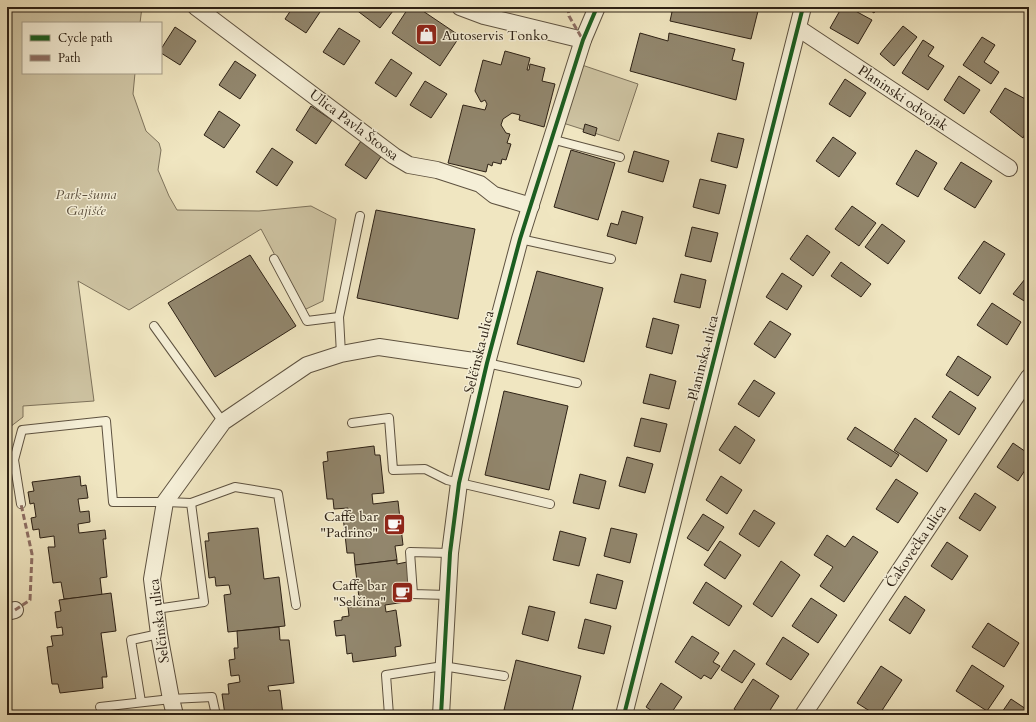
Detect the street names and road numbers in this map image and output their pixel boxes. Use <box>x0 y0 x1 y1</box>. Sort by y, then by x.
street label: Planinski odvojak <box>854 61 952 135</box>
street label: Ulica Pavla Štoosa <box>305 85 403 165</box>
street label: Selčinska ulica <box>460 309 498 395</box>
street label: Planinska ulica <box>683 313 723 403</box>
street label: Čakovečka ulica <box>881 501 951 591</box>
street label: Selčinska ulica <box>144 578 174 664</box>

